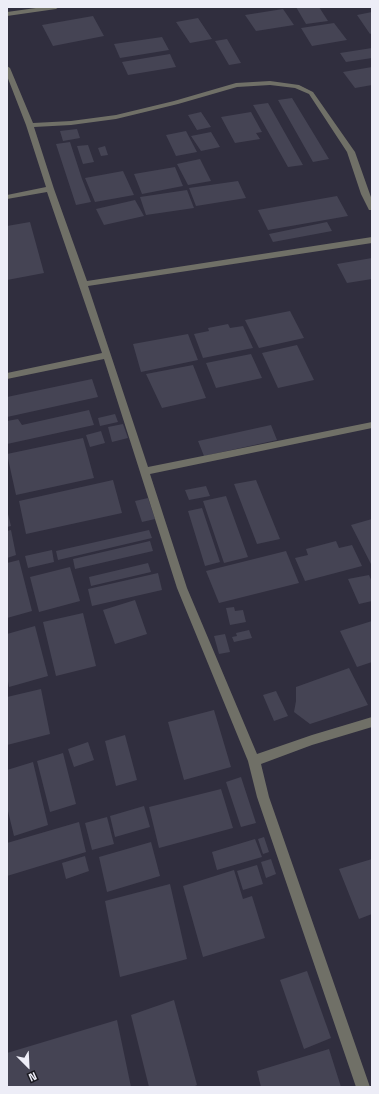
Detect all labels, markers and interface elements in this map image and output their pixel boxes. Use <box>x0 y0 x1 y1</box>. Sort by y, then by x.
north arrow <box>8 1046 48 1086</box>
text: N <box>27 1069 39 1085</box>

